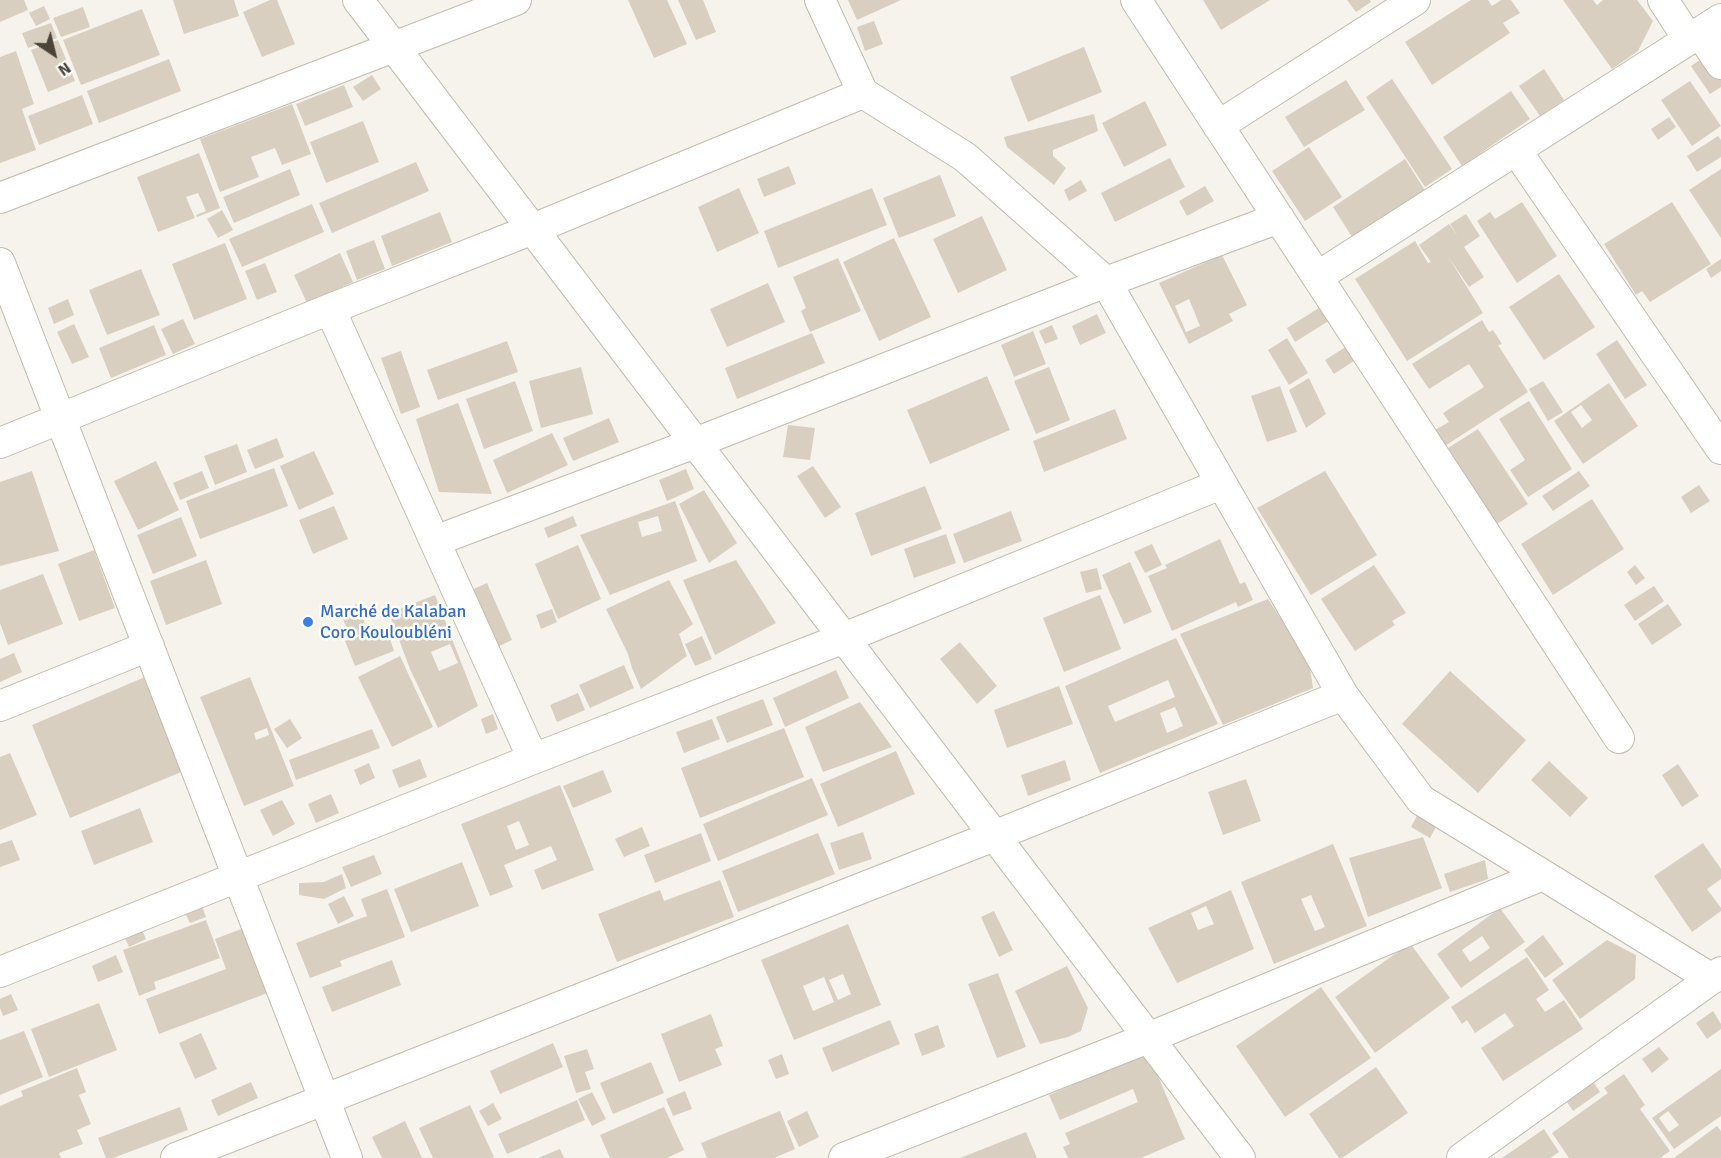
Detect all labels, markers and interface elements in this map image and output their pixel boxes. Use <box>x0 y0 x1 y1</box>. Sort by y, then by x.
north arrow <box>24 24 84 84</box>
text: N <box>54 57 75 80</box>
place label: Marché de Kalaban Coro Kouloubléni <box>320 601 466 644</box>
marker: Marché de Kalaban Coro Kouloubléni <box>301 615 315 629</box>

